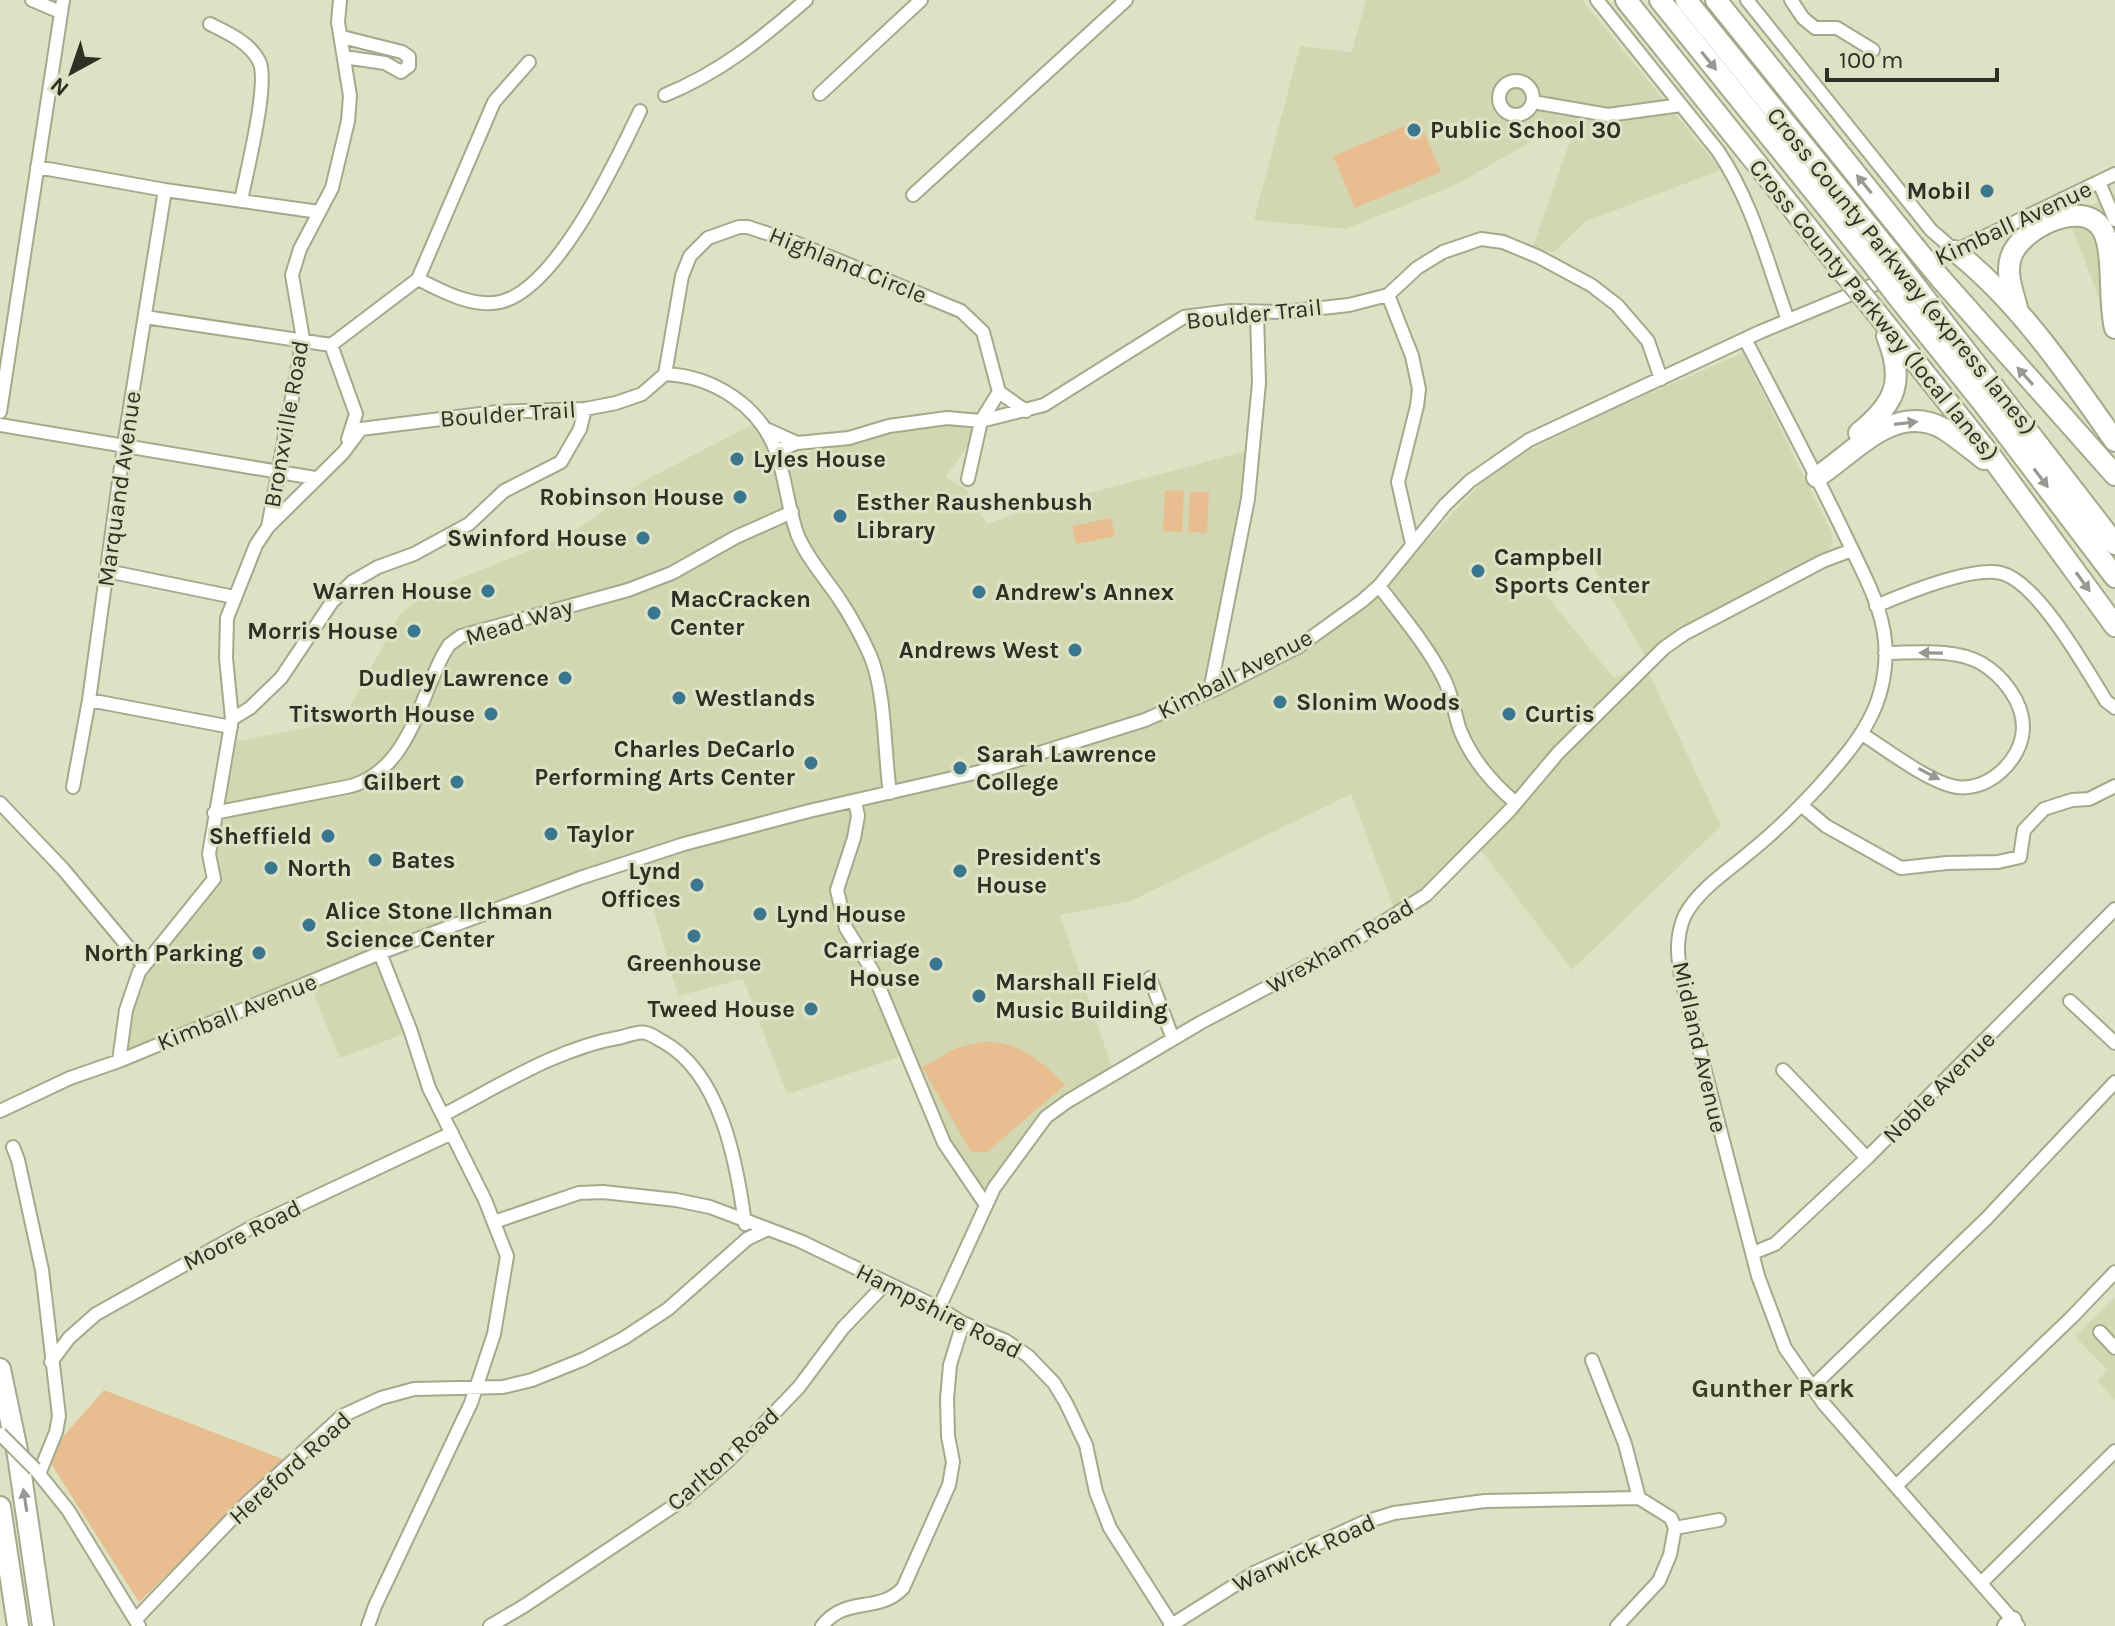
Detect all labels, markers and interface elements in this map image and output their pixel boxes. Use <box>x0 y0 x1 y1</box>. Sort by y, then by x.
north arrow <box>32 32 112 112</box>
scale bar <box>1827 32 1997 82</box>
text: 100 m <box>1839 46 1904 74</box>
one-way arrow <box>1700 51 1717 71</box>
text: N <box>45 72 74 102</box>
street label: Cross County Parkway (express lanes) <box>1761 102 2043 440</box>
place label: Public School 30 <box>1430 116 1621 144</box>
marker: Public School 30 <box>1405 121 1423 139</box>
street label: Cross County Parkway (local lanes) <box>1743 153 2005 467</box>
one-way arrow <box>1857 174 1873 194</box>
street label: Kimball Avenue <box>1930 174 2096 272</box>
place label: Mobil <box>1907 177 1971 205</box>
marker: Mobil <box>1978 182 1996 200</box>
street label: Highland Circle <box>765 221 931 309</box>
street label: Boulder Trail <box>1185 293 1323 335</box>
street label: Bronxville Road <box>258 338 314 510</box>
one-way arrow <box>2017 366 2034 386</box>
street label: Marquand Avenue <box>91 389 147 589</box>
street label: Boulder Trail <box>439 395 577 433</box>
one-way arrow <box>1894 416 1919 429</box>
place label: Lyles House <box>753 445 886 473</box>
marker: Lyles House <box>728 450 746 468</box>
one-way arrow <box>2032 468 2048 489</box>
place label: Robinson House <box>539 483 724 511</box>
marker: Robinson House <box>731 488 749 506</box>
place label: Esther Raushenbush Library <box>856 488 1093 544</box>
marker: Esther Raushenbush Library <box>831 507 849 525</box>
place label: Swinford House <box>447 524 627 552</box>
marker: Swinford House <box>634 529 652 547</box>
place label: Campbell Sports Center <box>1494 543 1650 599</box>
marker: Campbell Sports Center <box>1469 562 1487 580</box>
one-way arrow <box>2075 571 2091 592</box>
place label: Warren House <box>313 577 472 605</box>
place label: Andrew's Annex <box>995 578 1174 606</box>
marker: Warren House <box>479 582 497 600</box>
marker: Andrew's Annex <box>970 583 988 601</box>
place label: MacCracken Center <box>670 585 811 641</box>
street label: Mead Way <box>462 592 576 652</box>
marker: MacCracken Center <box>645 604 663 622</box>
place label: Morris House <box>247 617 398 645</box>
marker: Morris House <box>405 622 423 640</box>
street label: Kimball Avenue <box>1153 623 1317 725</box>
place label: Andrews West <box>899 636 1059 664</box>
marker: Andrews West <box>1066 641 1084 659</box>
one-way arrow <box>1918 647 1943 660</box>
place label: Dudley Lawrence <box>358 664 549 692</box>
marker: Dudley Lawrence <box>556 669 574 687</box>
place label: Westlands <box>695 684 815 712</box>
place label: Slonim Woods <box>1296 688 1460 716</box>
marker: Westlands <box>670 689 688 707</box>
marker: Slonim Woods <box>1271 693 1289 711</box>
place label: Titsworth House <box>290 700 475 728</box>
place label: Curtis <box>1525 700 1595 728</box>
marker: Titsworth House <box>482 705 500 723</box>
marker: Curtis <box>1500 705 1518 723</box>
place label: Charles DeCarlo Performing Arts Center <box>534 735 796 791</box>
place label: Sarah Lawrence College <box>976 740 1156 796</box>
marker: Charles DeCarlo Performing Arts Center <box>802 754 820 772</box>
marker: Sarah Lawrence College <box>951 759 969 777</box>
one-way arrow <box>1918 767 1940 781</box>
place label: Gilbert <box>363 768 441 796</box>
marker: Gilbert <box>448 773 466 791</box>
place label: Taylor <box>567 820 634 848</box>
place label: Sheffield <box>209 822 312 850</box>
marker: Taylor <box>542 825 560 843</box>
marker: Sheffield <box>319 827 337 845</box>
place label: President's House <box>976 843 1101 899</box>
place label: Bates <box>391 846 455 874</box>
marker: Bates <box>366 851 384 869</box>
place label: North <box>287 854 352 882</box>
place label: Lynd Offices <box>601 857 681 913</box>
marker: North <box>262 859 280 877</box>
marker: President's House <box>951 862 969 880</box>
marker: Lynd Offices <box>688 876 706 894</box>
street label: Wrexham Road <box>1262 893 1418 999</box>
place label: Alice Stone Ilchman Science Center <box>325 897 553 953</box>
place label: Lynd House <box>776 900 906 928</box>
marker: Lynd House <box>751 905 769 923</box>
marker: Alice Stone Ilchman Science Center <box>300 916 318 934</box>
marker: Greenhouse <box>685 927 703 945</box>
place label: Carriage House <box>823 936 920 992</box>
place label: North Parking <box>84 939 243 967</box>
marker: North Parking <box>250 944 268 962</box>
place label: Greenhouse <box>626 949 762 977</box>
marker: Carriage House <box>927 955 945 973</box>
street label: Midland Avenue <box>1667 959 1733 1135</box>
street label: Kimball Avenue <box>153 967 321 1057</box>
place label: Marshall Field Music Building <box>995 968 1168 1024</box>
marker: Marshall Field Music Building <box>970 987 988 1005</box>
place label: Tweed House <box>648 995 795 1023</box>
marker: Tweed House <box>802 1000 820 1018</box>
street label: Noble Avenue <box>1877 1025 2001 1149</box>
street label: Moore Road <box>178 1193 306 1277</box>
street label: Hampshire Road <box>852 1257 1026 1365</box>
district label: Gunther Park <box>1691 1373 1855 1404</box>
street label: Carlton Road <box>661 1401 785 1517</box>
street label: Hereford Road <box>223 1406 357 1530</box>
one-way arrow <box>18 1487 31 1512</box>
street label: Warwick Road <box>1228 1508 1380 1598</box>

